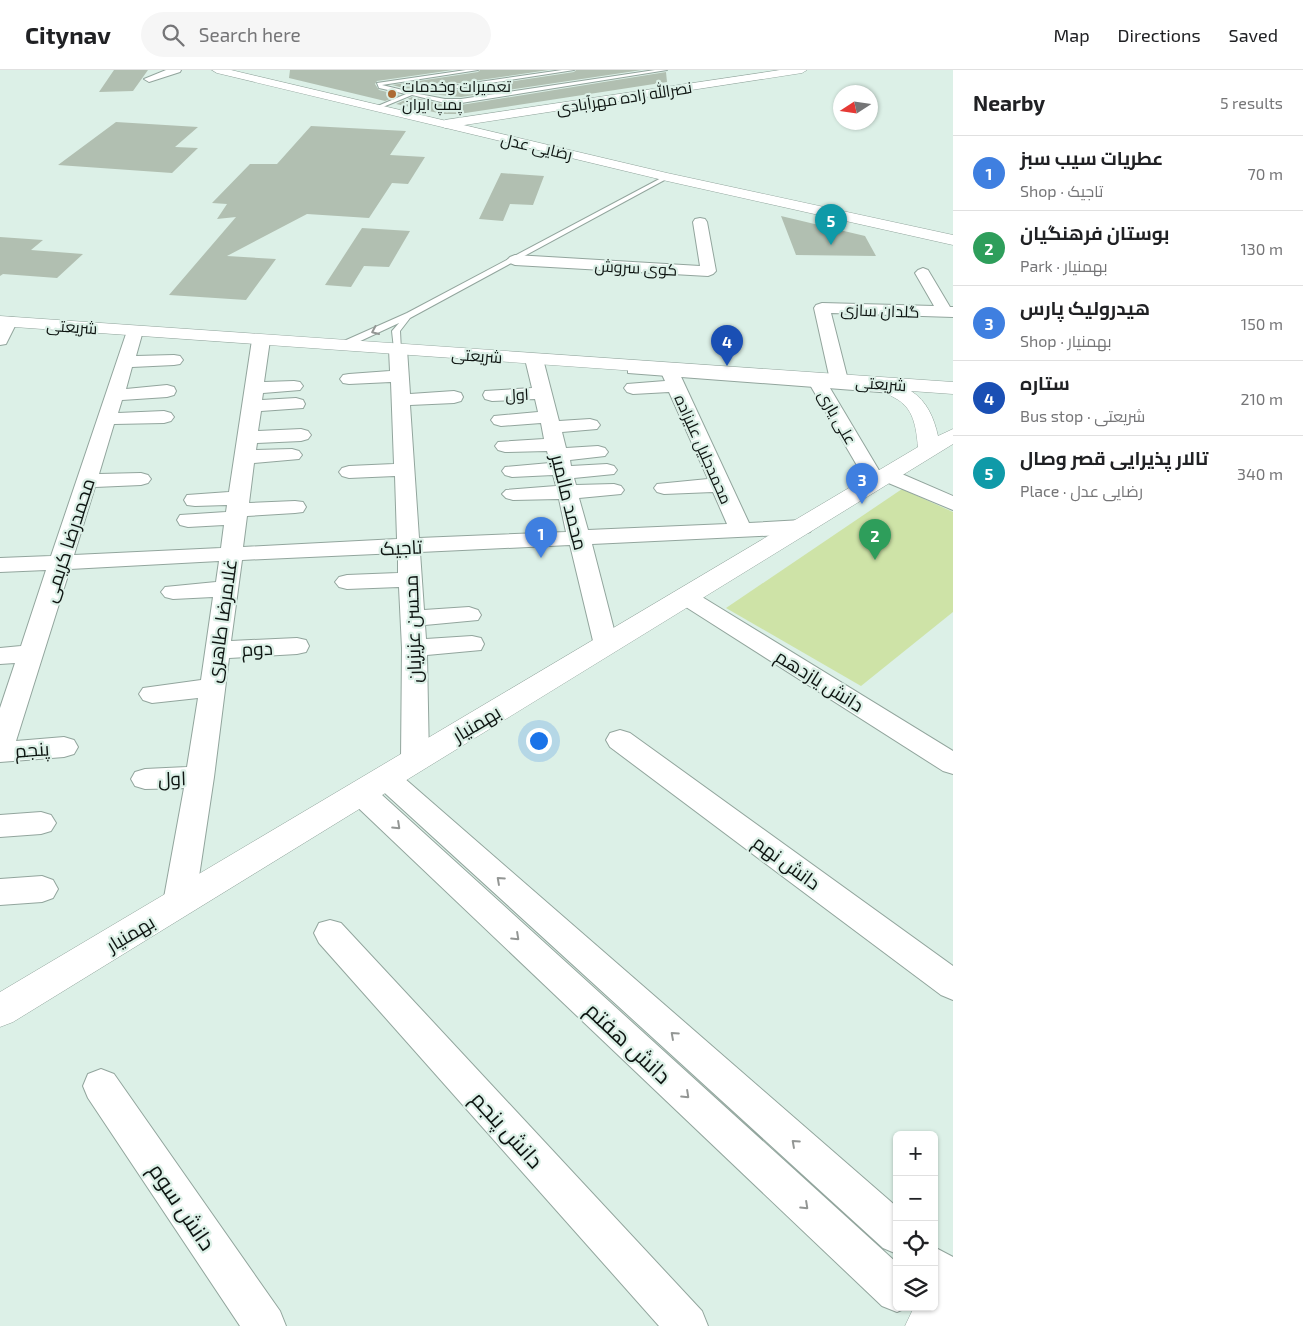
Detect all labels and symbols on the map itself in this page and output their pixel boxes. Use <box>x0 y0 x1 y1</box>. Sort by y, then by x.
place label: تعمیرات وخدمات پمپ ایران <box>402 76 512 116</box>
street label: نصرالله زاده مهرآبادی <box>555 77 693 119</box>
north arrow <box>833 85 878 130</box>
marker: تعمیرات وخدمات پمپ ایران <box>386 88 398 100</box>
street label: رضایی عدل <box>499 129 575 165</box>
pin: 5 <box>815 204 847 245</box>
street label: کوی سروش <box>594 255 678 281</box>
street label: گلدان سازی <box>840 299 920 323</box>
street label: شریعتی <box>46 315 98 339</box>
one-way arrow <box>371 325 380 336</box>
pin: 4 <box>711 325 743 366</box>
street label: شریعتی <box>451 344 503 368</box>
street label: شریعتی <box>855 372 907 396</box>
street label: اول <box>505 384 529 406</box>
street label: علی یاری <box>813 386 861 449</box>
street label: محمدجلیل علیزاده <box>670 391 737 507</box>
street label: محمد مالمیر <box>546 451 593 553</box>
pin: 3 <box>846 463 878 504</box>
street label: محمدرضا کریمی <box>37 475 100 605</box>
pin: 1 <box>525 517 557 558</box>
pin: 2 <box>859 519 891 560</box>
street label: تاجیک <box>379 534 423 560</box>
street label: غلامرضا طاهری <box>201 558 242 685</box>
street label: محسن عزیزیان <box>399 574 426 683</box>
street label: دوم <box>241 636 273 663</box>
street label: دانش یازدهم <box>770 644 868 719</box>
street label: بهمنیار <box>447 700 505 748</box>
your location <box>526 728 552 754</box>
street label: پنجم <box>14 736 50 765</box>
street label: اول <box>158 766 186 791</box>
one-way arrow <box>391 820 400 829</box>
street label: دانش نهم <box>747 830 825 896</box>
one-way arrow <box>497 877 506 886</box>
street label: بهمنیار <box>101 910 159 958</box>
one-way arrow <box>510 931 519 940</box>
street label: دانش هفتم <box>578 996 677 1091</box>
one-way arrow <box>670 1032 679 1041</box>
street label: دانش پنجم <box>464 1085 549 1176</box>
one-way arrow <box>680 1089 689 1098</box>
one-way arrow <box>792 1140 801 1149</box>
street label: دانش سوم <box>141 1158 222 1257</box>
one-way arrow <box>799 1200 808 1209</box>

